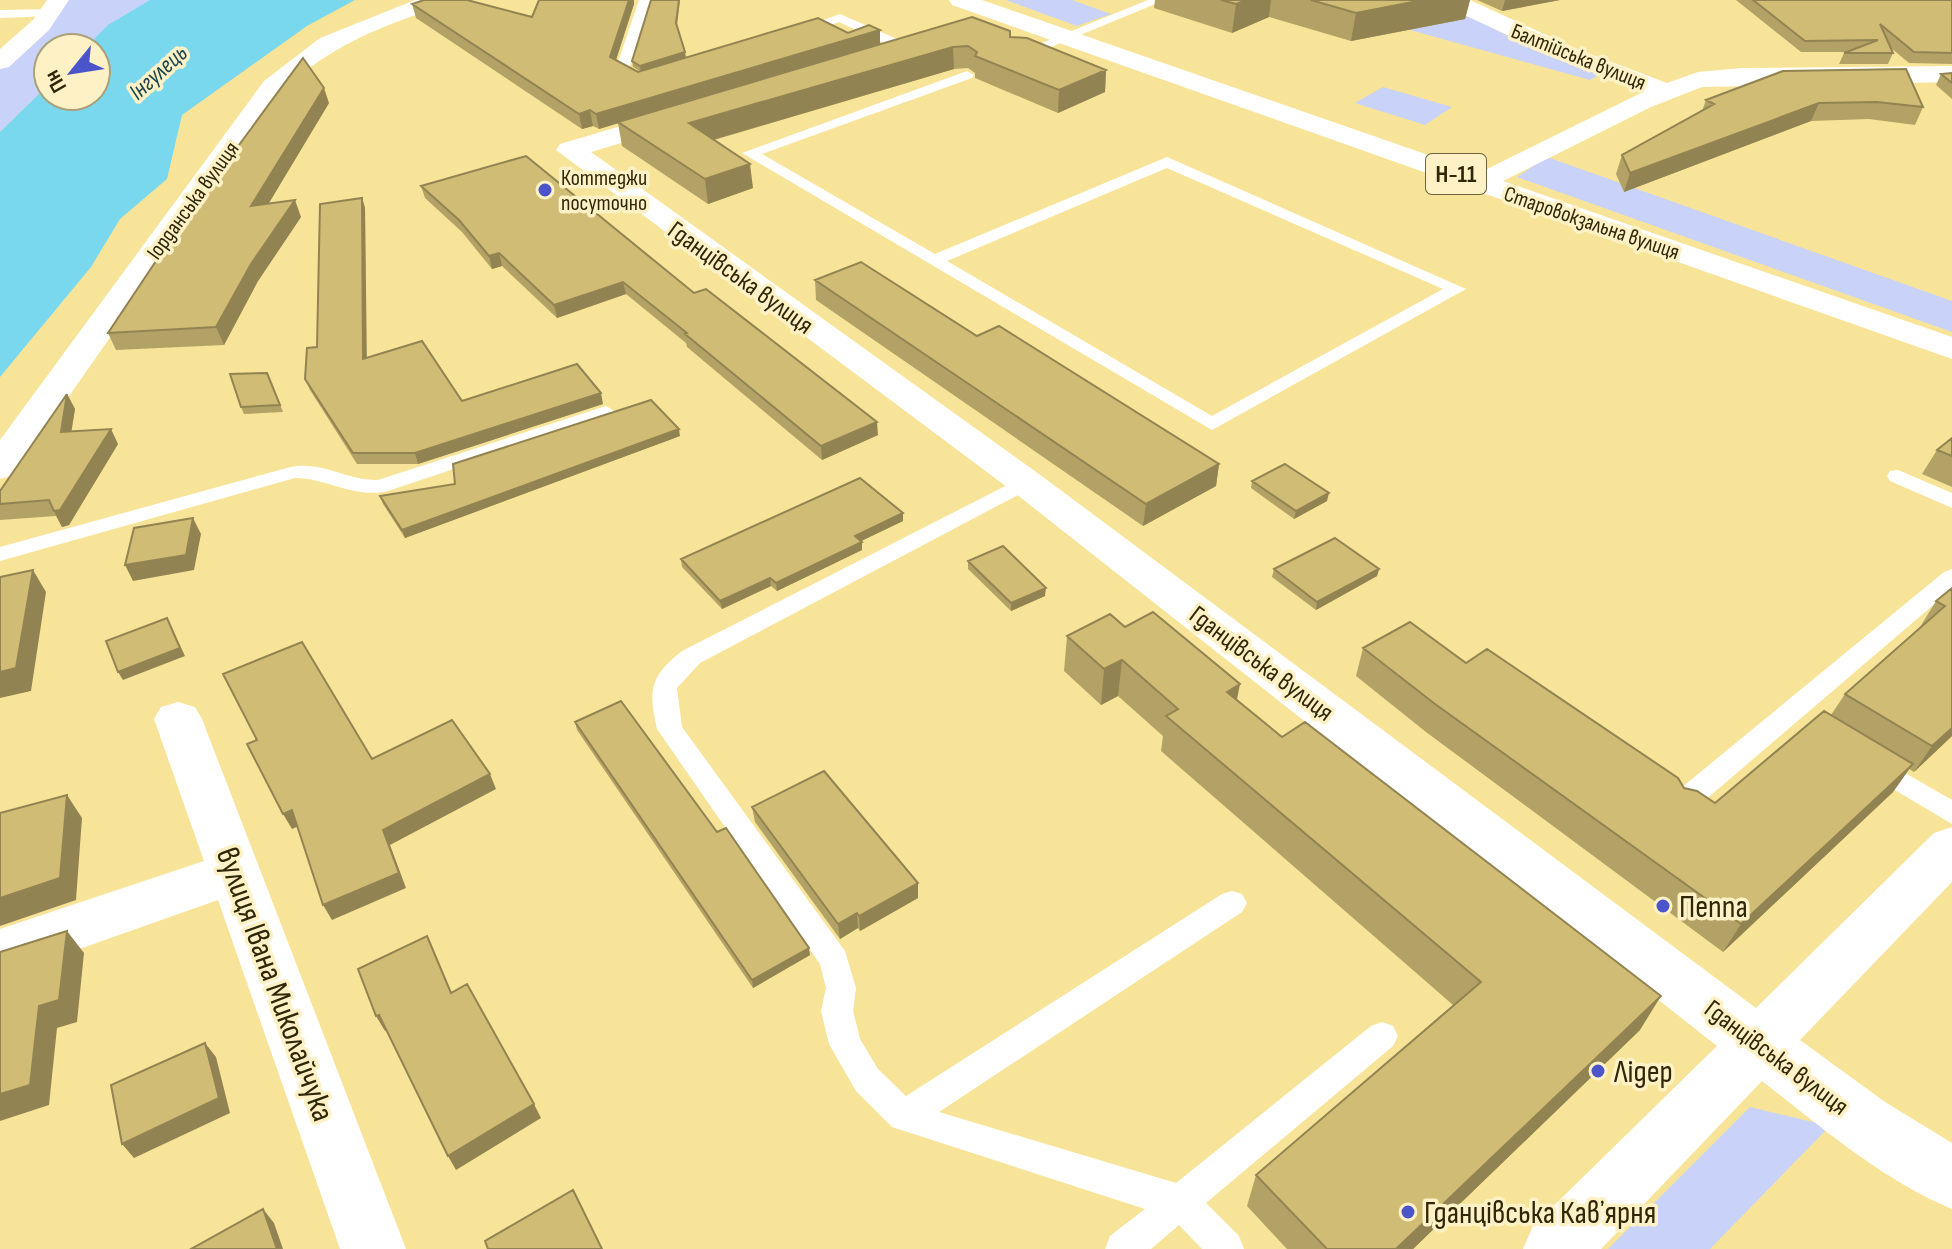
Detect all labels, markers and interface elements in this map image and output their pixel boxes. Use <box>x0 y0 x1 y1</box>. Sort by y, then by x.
street label: Балтійська вулиця <box>1507 18 1650 97</box>
north arrow <box>32 32 112 112</box>
water label: Інгулець <box>123 39 194 106</box>
text: Пн <box>39 65 73 97</box>
street label: Іорданська вулиця <box>141 137 245 265</box>
road number: Н-11 <box>1426 154 1486 194</box>
place label: Коттеджи посуточно <box>561 165 647 217</box>
marker: Коттеджи посуточно <box>536 181 554 199</box>
street label: Старовокзальна вулиця <box>1500 181 1683 266</box>
street label: Гданцівська вулиця <box>661 215 819 341</box>
street label: Гданцівська вулиця <box>1183 600 1339 728</box>
street label: вулиця Івана Миколайчука <box>207 842 342 1127</box>
place label: Пеппа <box>1679 888 1748 927</box>
marker: Пеппа <box>1654 897 1672 915</box>
street label: Гданцівська вулиця <box>1698 994 1854 1122</box>
place label: Лідер <box>1613 1053 1673 1092</box>
marker: Лідер <box>1589 1062 1607 1080</box>
place label: Гданцівська Кавʼярня <box>1424 1194 1656 1233</box>
marker: Гданцівська Кавʼярня <box>1399 1203 1417 1221</box>

